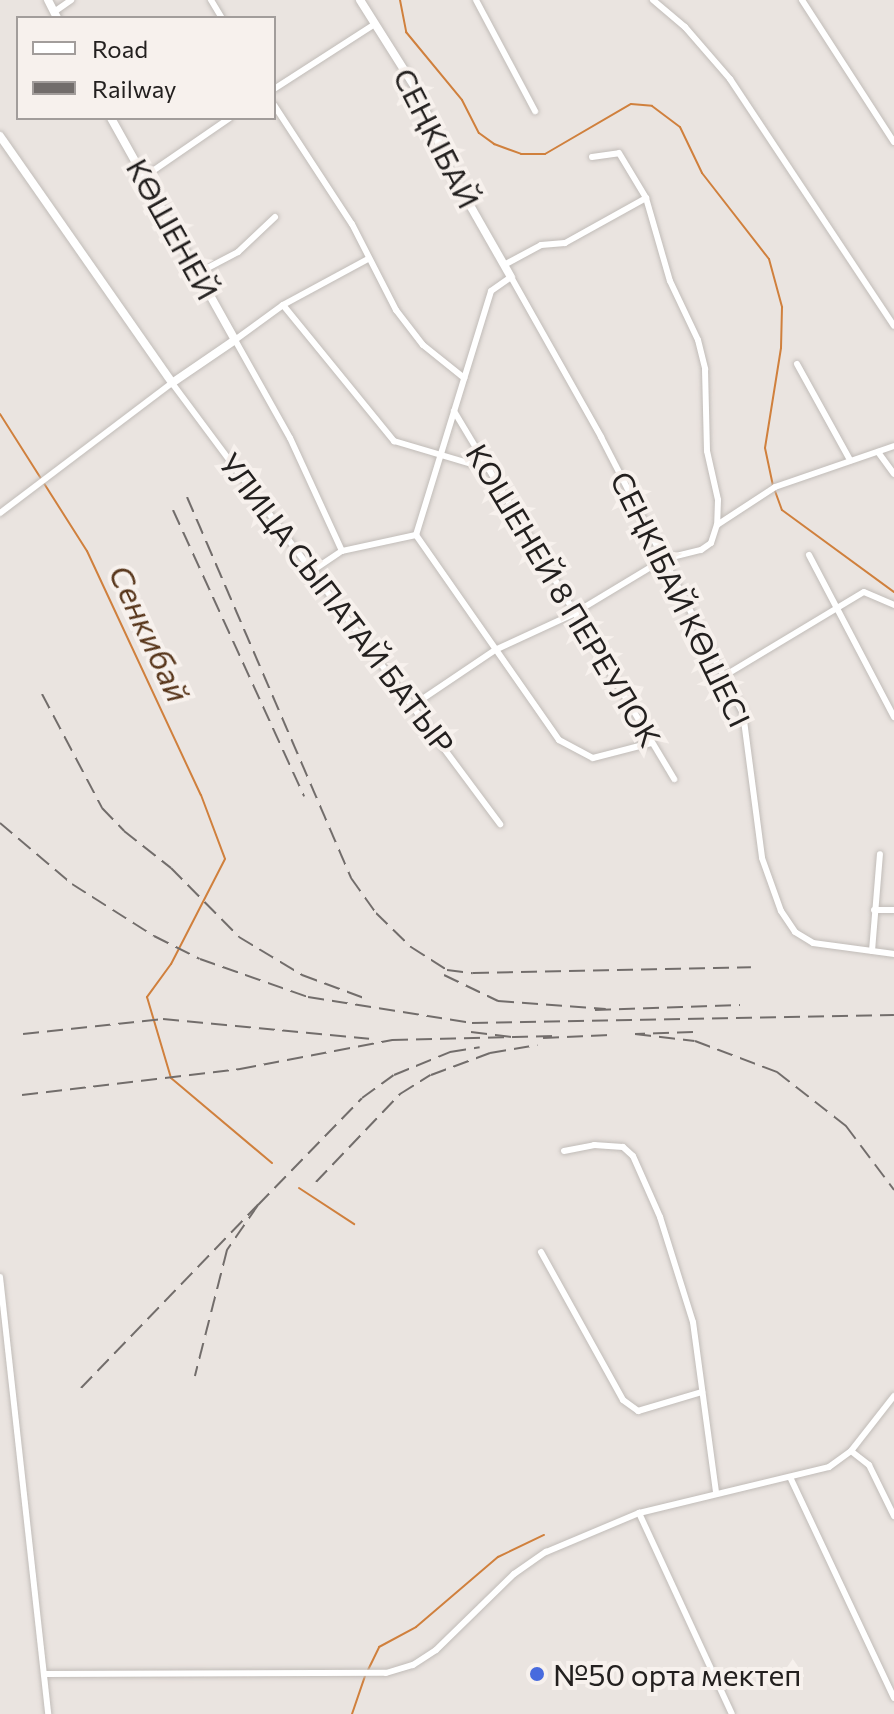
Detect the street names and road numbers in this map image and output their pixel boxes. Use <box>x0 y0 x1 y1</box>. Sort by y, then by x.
street label: СЕҢКІБАЙ <box>386 62 488 214</box>
street label: КӨШЕНЕЙ <box>120 152 226 306</box>
street label: КОШЕНЕЙ 8 ПЕРЕУЛОК <box>459 437 669 753</box>
street label: УЛИЦА СЫПАТАЙ БАТЫР <box>212 446 462 760</box>
street label: СЕҢКІБАЙ КӨШЕСІ <box>604 465 758 733</box>

